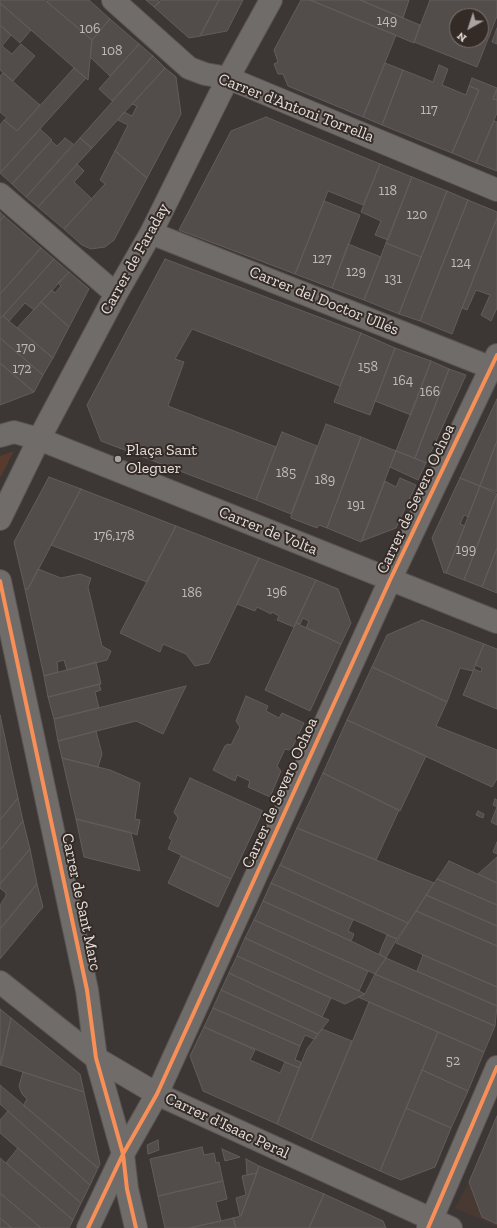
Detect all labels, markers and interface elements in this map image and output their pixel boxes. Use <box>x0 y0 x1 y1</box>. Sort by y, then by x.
north arrow <box>449 8 489 48</box>
house number: 149 <box>377 13 397 29</box>
house number: 106 <box>80 21 100 37</box>
text: N <box>454 29 469 45</box>
house number: 108 <box>102 43 122 59</box>
street label: Carrer d'Antoni Torrella <box>215 69 377 147</box>
house number: 117 <box>420 102 438 118</box>
house number: 118 <box>379 183 397 199</box>
street label: Carrer de Faraday <box>96 200 174 318</box>
house number: 120 <box>407 207 427 223</box>
house number: 127 <box>312 251 332 267</box>
house number: 124 <box>451 255 471 271</box>
street label: Carrer del Doctor Ullés <box>246 262 402 340</box>
house number: 129 <box>346 264 366 280</box>
house number: 131 <box>384 271 402 287</box>
house number: 170 <box>16 340 36 356</box>
house number: 158 <box>358 359 378 375</box>
house number: 172 <box>13 361 31 377</box>
house number: 164 <box>393 373 413 389</box>
house number: 166 <box>420 384 440 400</box>
street label: Carrer de Severo Ochoa <box>373 421 459 577</box>
place label: Plaça Sant Oleguer <box>126 440 197 478</box>
marker: Plaça Sant Oleguer <box>113 454 123 464</box>
house number: 185 <box>276 465 296 481</box>
house number: 189 <box>315 472 335 488</box>
house number: 191 <box>347 497 365 513</box>
street label: Carrer de Volta <box>216 502 320 560</box>
house number: 176,178 <box>93 528 135 544</box>
house number: 199 <box>456 542 476 558</box>
house number: 196 <box>267 584 287 600</box>
house number: 186 <box>182 585 202 601</box>
street label: Carrer de Severo Ochoa <box>238 715 322 871</box>
street label: Carrer de Sant Marc <box>57 831 105 973</box>
house number: 52 <box>446 1053 460 1069</box>
street label: Carrer d'Isaac Peral <box>162 1089 292 1163</box>

